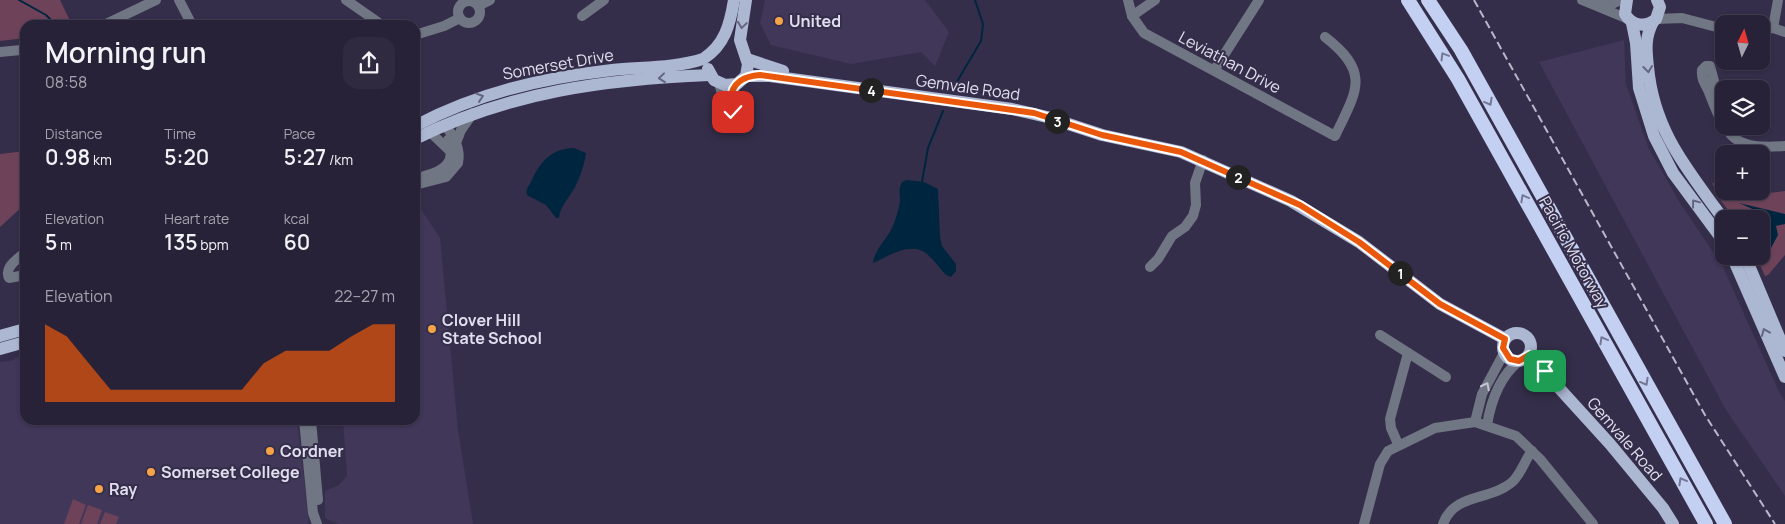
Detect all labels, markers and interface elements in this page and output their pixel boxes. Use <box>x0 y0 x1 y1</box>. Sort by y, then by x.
place label: United <box>789 10 841 32</box>
marker: United <box>773 15 785 27</box>
north arrow <box>1715 15 1770 70</box>
map controls <box>1715 15 1770 265</box>
one-way arrow <box>737 22 748 30</box>
street label: Leviathan Drive <box>1175 26 1285 98</box>
text: Morning run <box>45 33 206 71</box>
button: share <box>343 37 395 89</box>
street label: Somerset Drive <box>501 43 615 85</box>
one-way arrow <box>1441 52 1451 61</box>
one-way arrow <box>1642 65 1653 73</box>
street label: Gemvale Road <box>915 69 1021 105</box>
text: 08:58 <box>45 71 87 93</box>
one-way arrow <box>657 72 665 83</box>
pin: 4 <box>858 78 884 102</box>
button: layers <box>1715 80 1770 135</box>
text: 4 <box>867 81 876 100</box>
pin <box>712 91 754 133</box>
one-way arrow <box>476 92 484 102</box>
one-way arrow <box>1483 96 1493 105</box>
icon: check <box>719 98 747 126</box>
pin: 3 <box>1044 108 1070 134</box>
text: 3 <box>1053 112 1062 131</box>
text: Distance <box>45 124 102 143</box>
text: Time <box>164 124 196 143</box>
text: Pace <box>284 124 315 143</box>
text: 0.98 <box>45 143 90 171</box>
text: 5:20 <box>164 143 209 171</box>
text: 5:27 <box>284 143 326 171</box>
button: + <box>1715 145 1770 200</box>
text: km <box>90 150 112 169</box>
text: /km <box>326 150 353 169</box>
pin: 2 <box>1226 164 1250 190</box>
text: 2 <box>1234 168 1243 187</box>
street label: Pacific Motorway <box>1534 192 1614 313</box>
one-way arrow <box>1520 194 1530 203</box>
one-way arrow <box>1692 199 1701 209</box>
text: Elevation <box>45 209 104 228</box>
text: Heart rate <box>164 209 229 228</box>
text: kcal <box>284 209 309 228</box>
button: − <box>1715 210 1770 265</box>
text: 5 <box>45 228 57 256</box>
text: 135 <box>164 228 197 256</box>
text: 60 <box>284 228 310 256</box>
text: m <box>57 235 72 254</box>
text: bpm <box>197 235 229 254</box>
pin: 1 <box>1388 260 1412 286</box>
text: 1 <box>1397 264 1404 283</box>
text: Elevation <box>45 285 113 307</box>
text: 22–27 m <box>334 285 395 307</box>
place label: Clover Hill State School <box>442 309 542 349</box>
marker: Clover Hill State School <box>426 323 438 335</box>
one-way arrow <box>1760 328 1771 337</box>
one-way arrow <box>1599 336 1609 345</box>
pin <box>1524 350 1566 392</box>
icon: arrive <box>1531 357 1559 385</box>
one-way arrow <box>1639 376 1649 385</box>
one-way arrow <box>1480 382 1490 391</box>
street label: Gemvale Road <box>1582 392 1668 486</box>
place label: Cordner <box>280 440 344 462</box>
marker: Cordner <box>264 445 276 457</box>
place label: Somerset College <box>161 461 300 483</box>
marker: Somerset College <box>145 466 157 478</box>
place label: Ray <box>109 478 137 500</box>
one-way arrow <box>1678 478 1688 487</box>
marker: Ray <box>93 483 105 495</box>

